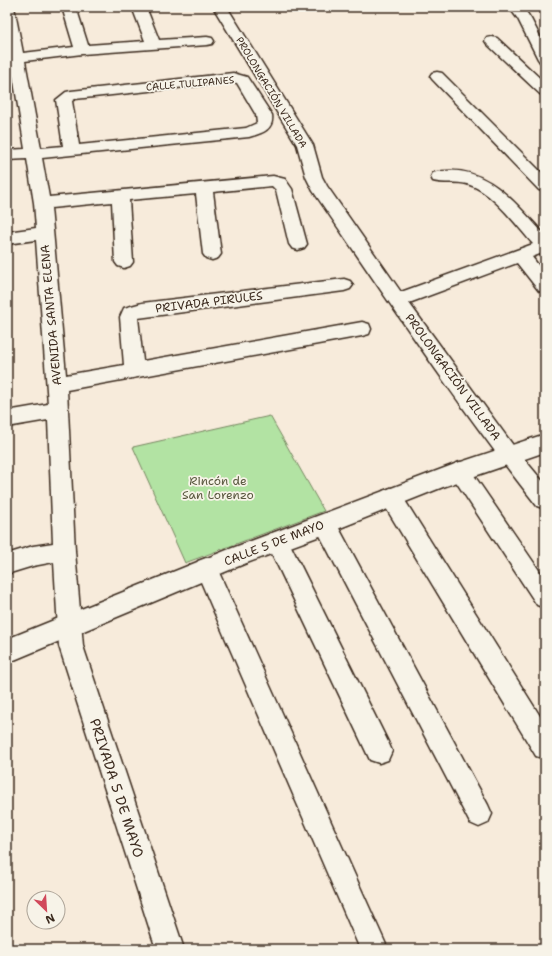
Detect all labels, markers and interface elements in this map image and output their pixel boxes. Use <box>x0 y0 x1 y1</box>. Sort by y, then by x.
street label: PROLONGACIÓN VILLADA <box>233 34 310 150</box>
street label: CALLE TULIPANES <box>145 73 235 94</box>
street label: AVENIDA SANTA ELENA <box>37 244 65 386</box>
street label: PRIVADA PIRULES <box>154 287 264 317</box>
street label: PROLONGACIÓN VILLADA <box>402 310 505 444</box>
park label: Rincón de San Lorenzo <box>182 473 254 503</box>
street label: CALLE 5 DE MAYO <box>222 517 326 569</box>
street label: PRIVADA 5 DE MAYO <box>86 716 148 860</box>
north arrow <box>26 890 66 930</box>
text: N <box>43 910 57 927</box>

